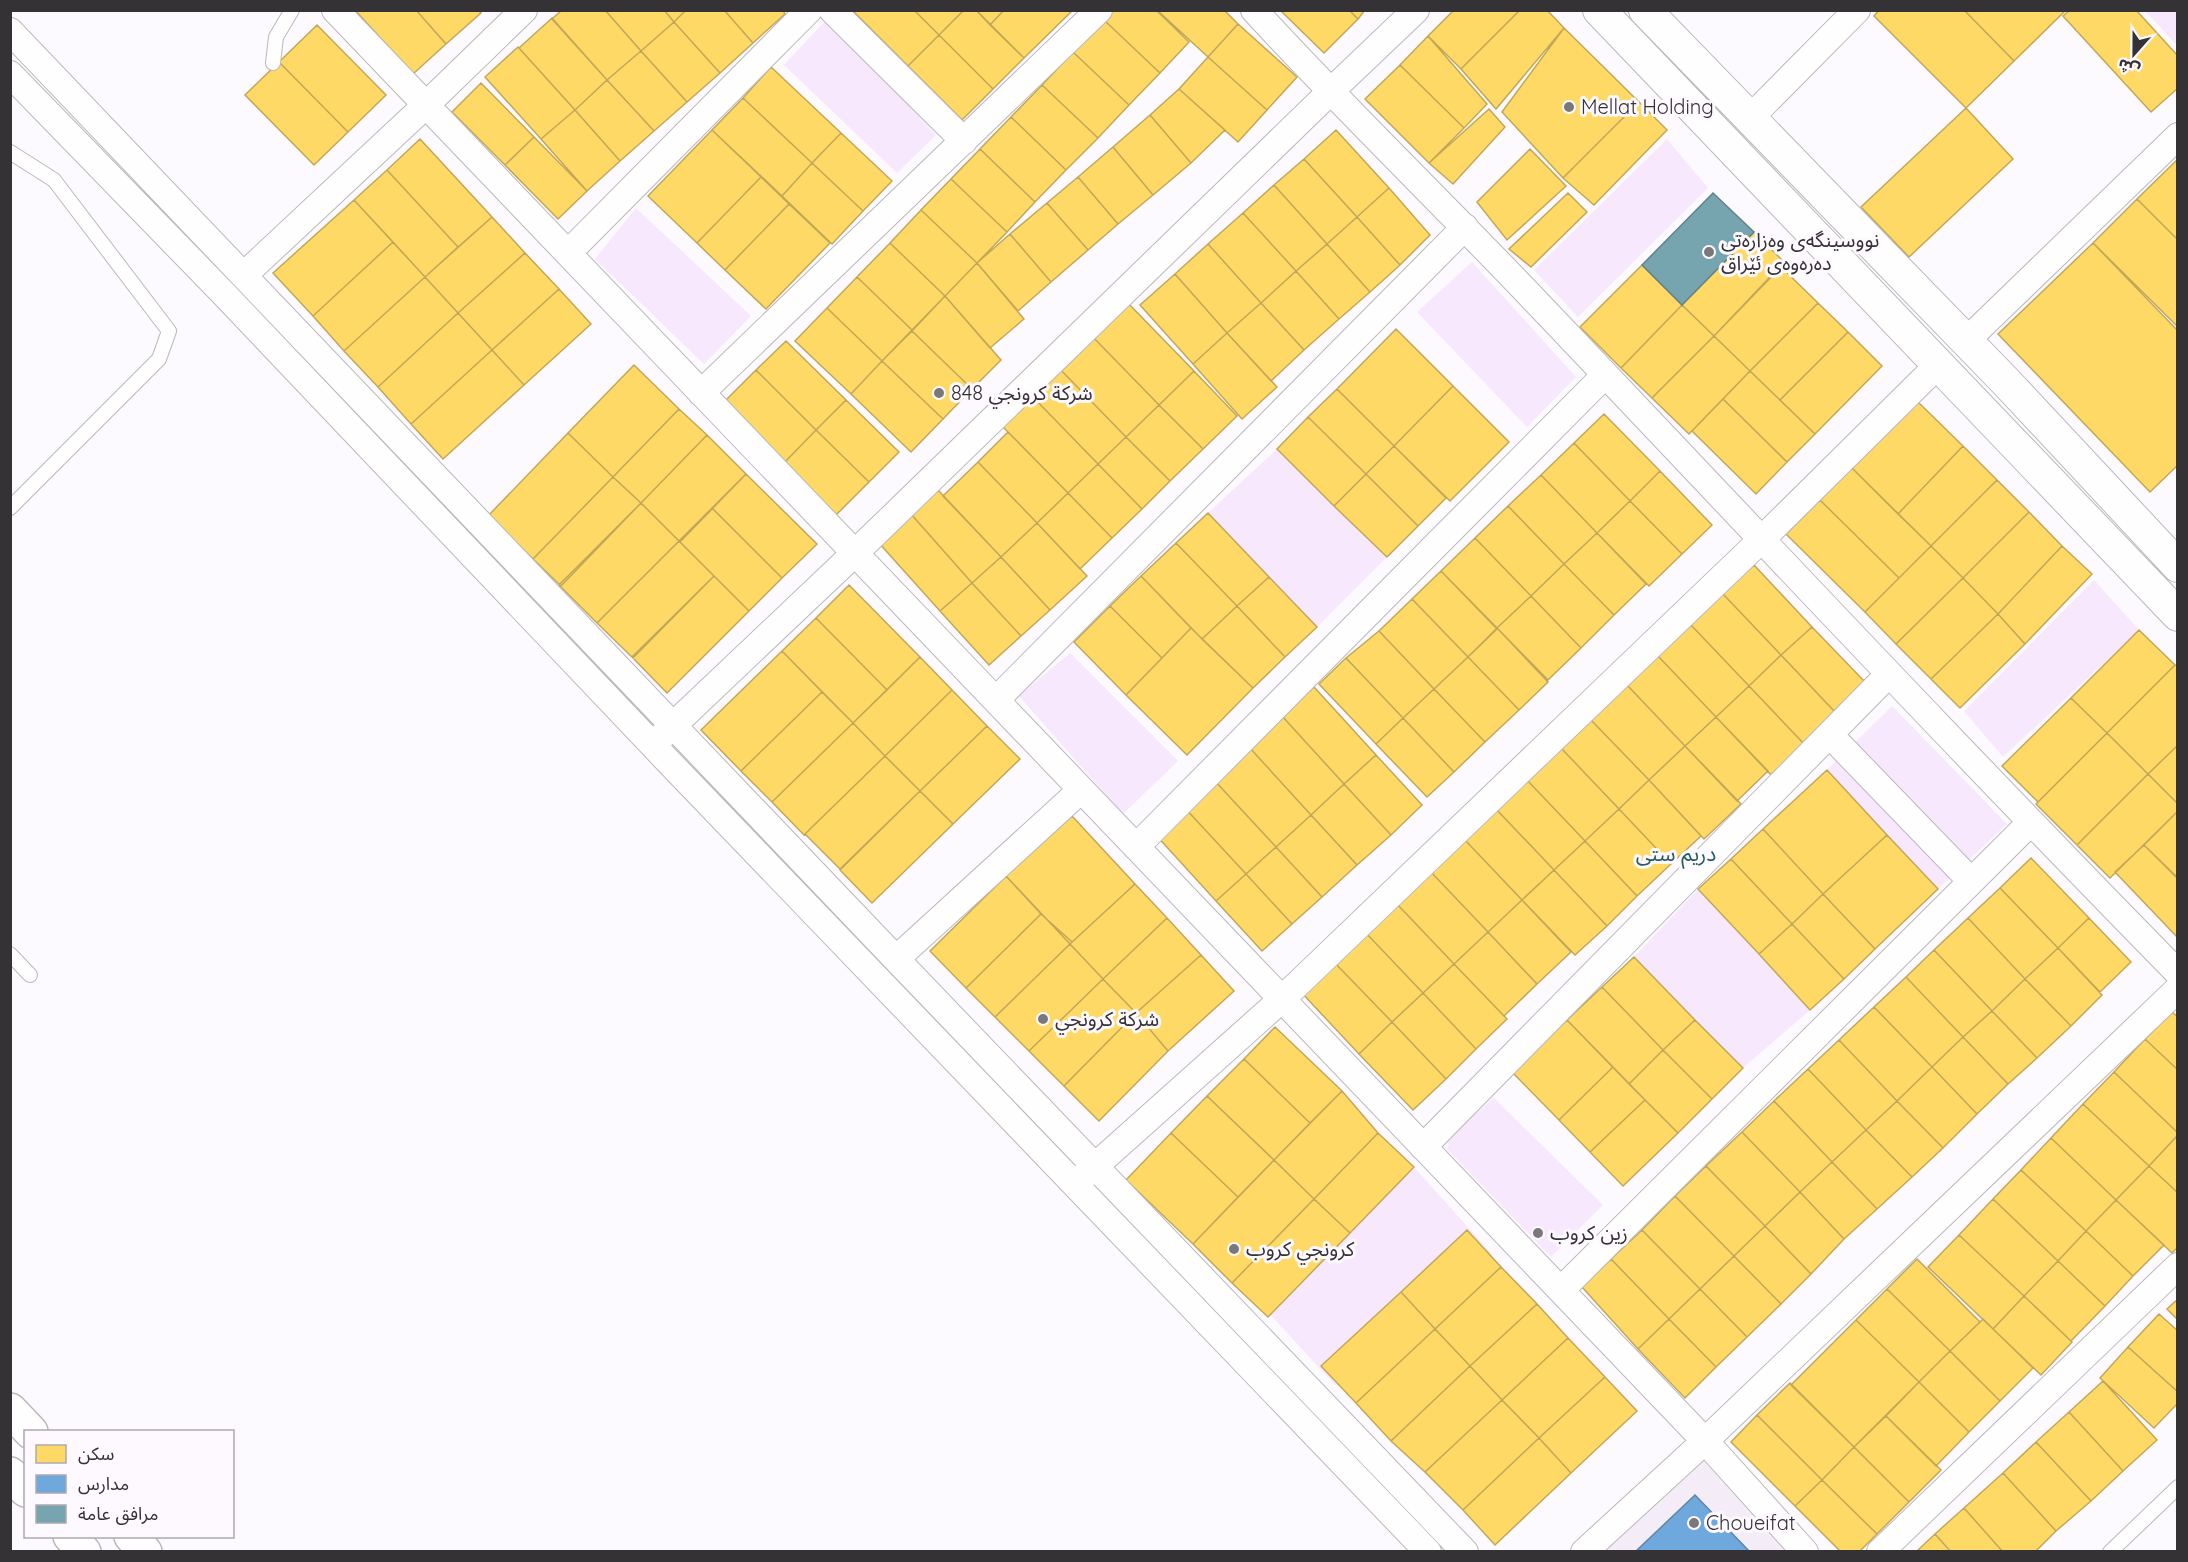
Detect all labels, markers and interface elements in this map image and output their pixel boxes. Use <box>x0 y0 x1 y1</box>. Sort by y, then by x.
north arrow <box>2104 24 2164 84</box>
text: ش <box>2115 55 2142 81</box>
place label: Mellat Holding <box>1581 94 1714 119</box>
marker: Mellat Holding <box>1562 100 1576 114</box>
place label: نووسینگەی وەزارەتی دەرەوەی ئێراق <box>1721 227 1879 275</box>
marker: نووسینگەی وەزارەتی دەرەوەی ئێراق <box>1702 245 1716 259</box>
place label: شركة كرونجي 848 <box>951 380 1093 409</box>
marker: شركة كرونجي 848 <box>932 386 946 400</box>
district label: دریم ستی <box>1636 840 1716 869</box>
place label: شركة كرونجي <box>1055 1006 1159 1035</box>
marker: شركة كرونجي <box>1036 1012 1050 1026</box>
place label: زين كروب <box>1550 1220 1628 1245</box>
marker: زين كروب <box>1531 1226 1545 1240</box>
place label: كرونجي كروب <box>1246 1236 1355 1265</box>
marker: كرونجي كروب <box>1227 1242 1241 1256</box>
legend <box>24 1430 234 1538</box>
text: سكن <box>78 1442 114 1465</box>
text: مدارس <box>78 1472 129 1495</box>
text: مرافق عامة <box>78 1502 158 1525</box>
place label: Choueifat <box>1706 1510 1796 1535</box>
marker: Choueifat <box>1687 1516 1701 1530</box>

